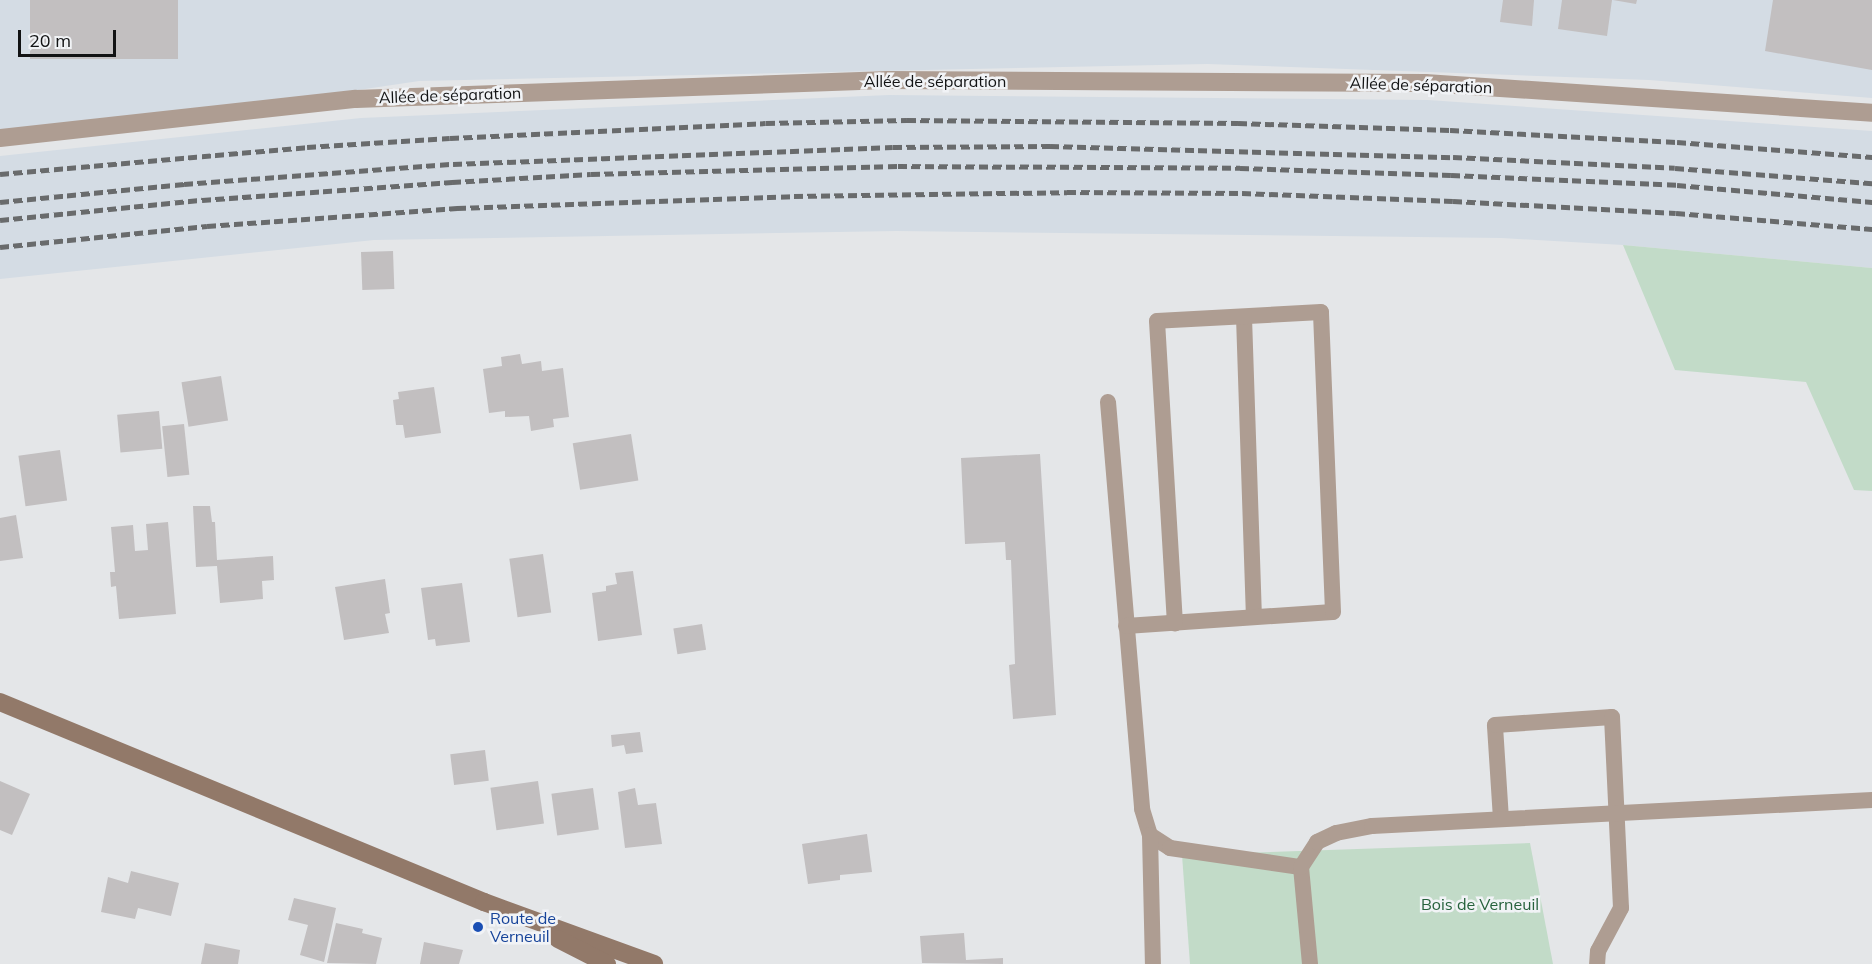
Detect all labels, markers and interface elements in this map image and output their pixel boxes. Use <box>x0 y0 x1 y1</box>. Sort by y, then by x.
scale bar <box>21 18 118 56</box>
text: 20 m <box>29 29 71 52</box>
street label: Allée de séparation <box>864 71 1006 91</box>
street label: Allée de séparation <box>1349 73 1493 97</box>
street label: Allée de séparation <box>378 83 522 107</box>
park label: Bois de Verneuil <box>1421 894 1539 914</box>
place label: Route de Verneuil <box>490 908 556 946</box>
marker: Route de Verneuil <box>471 920 485 934</box>

